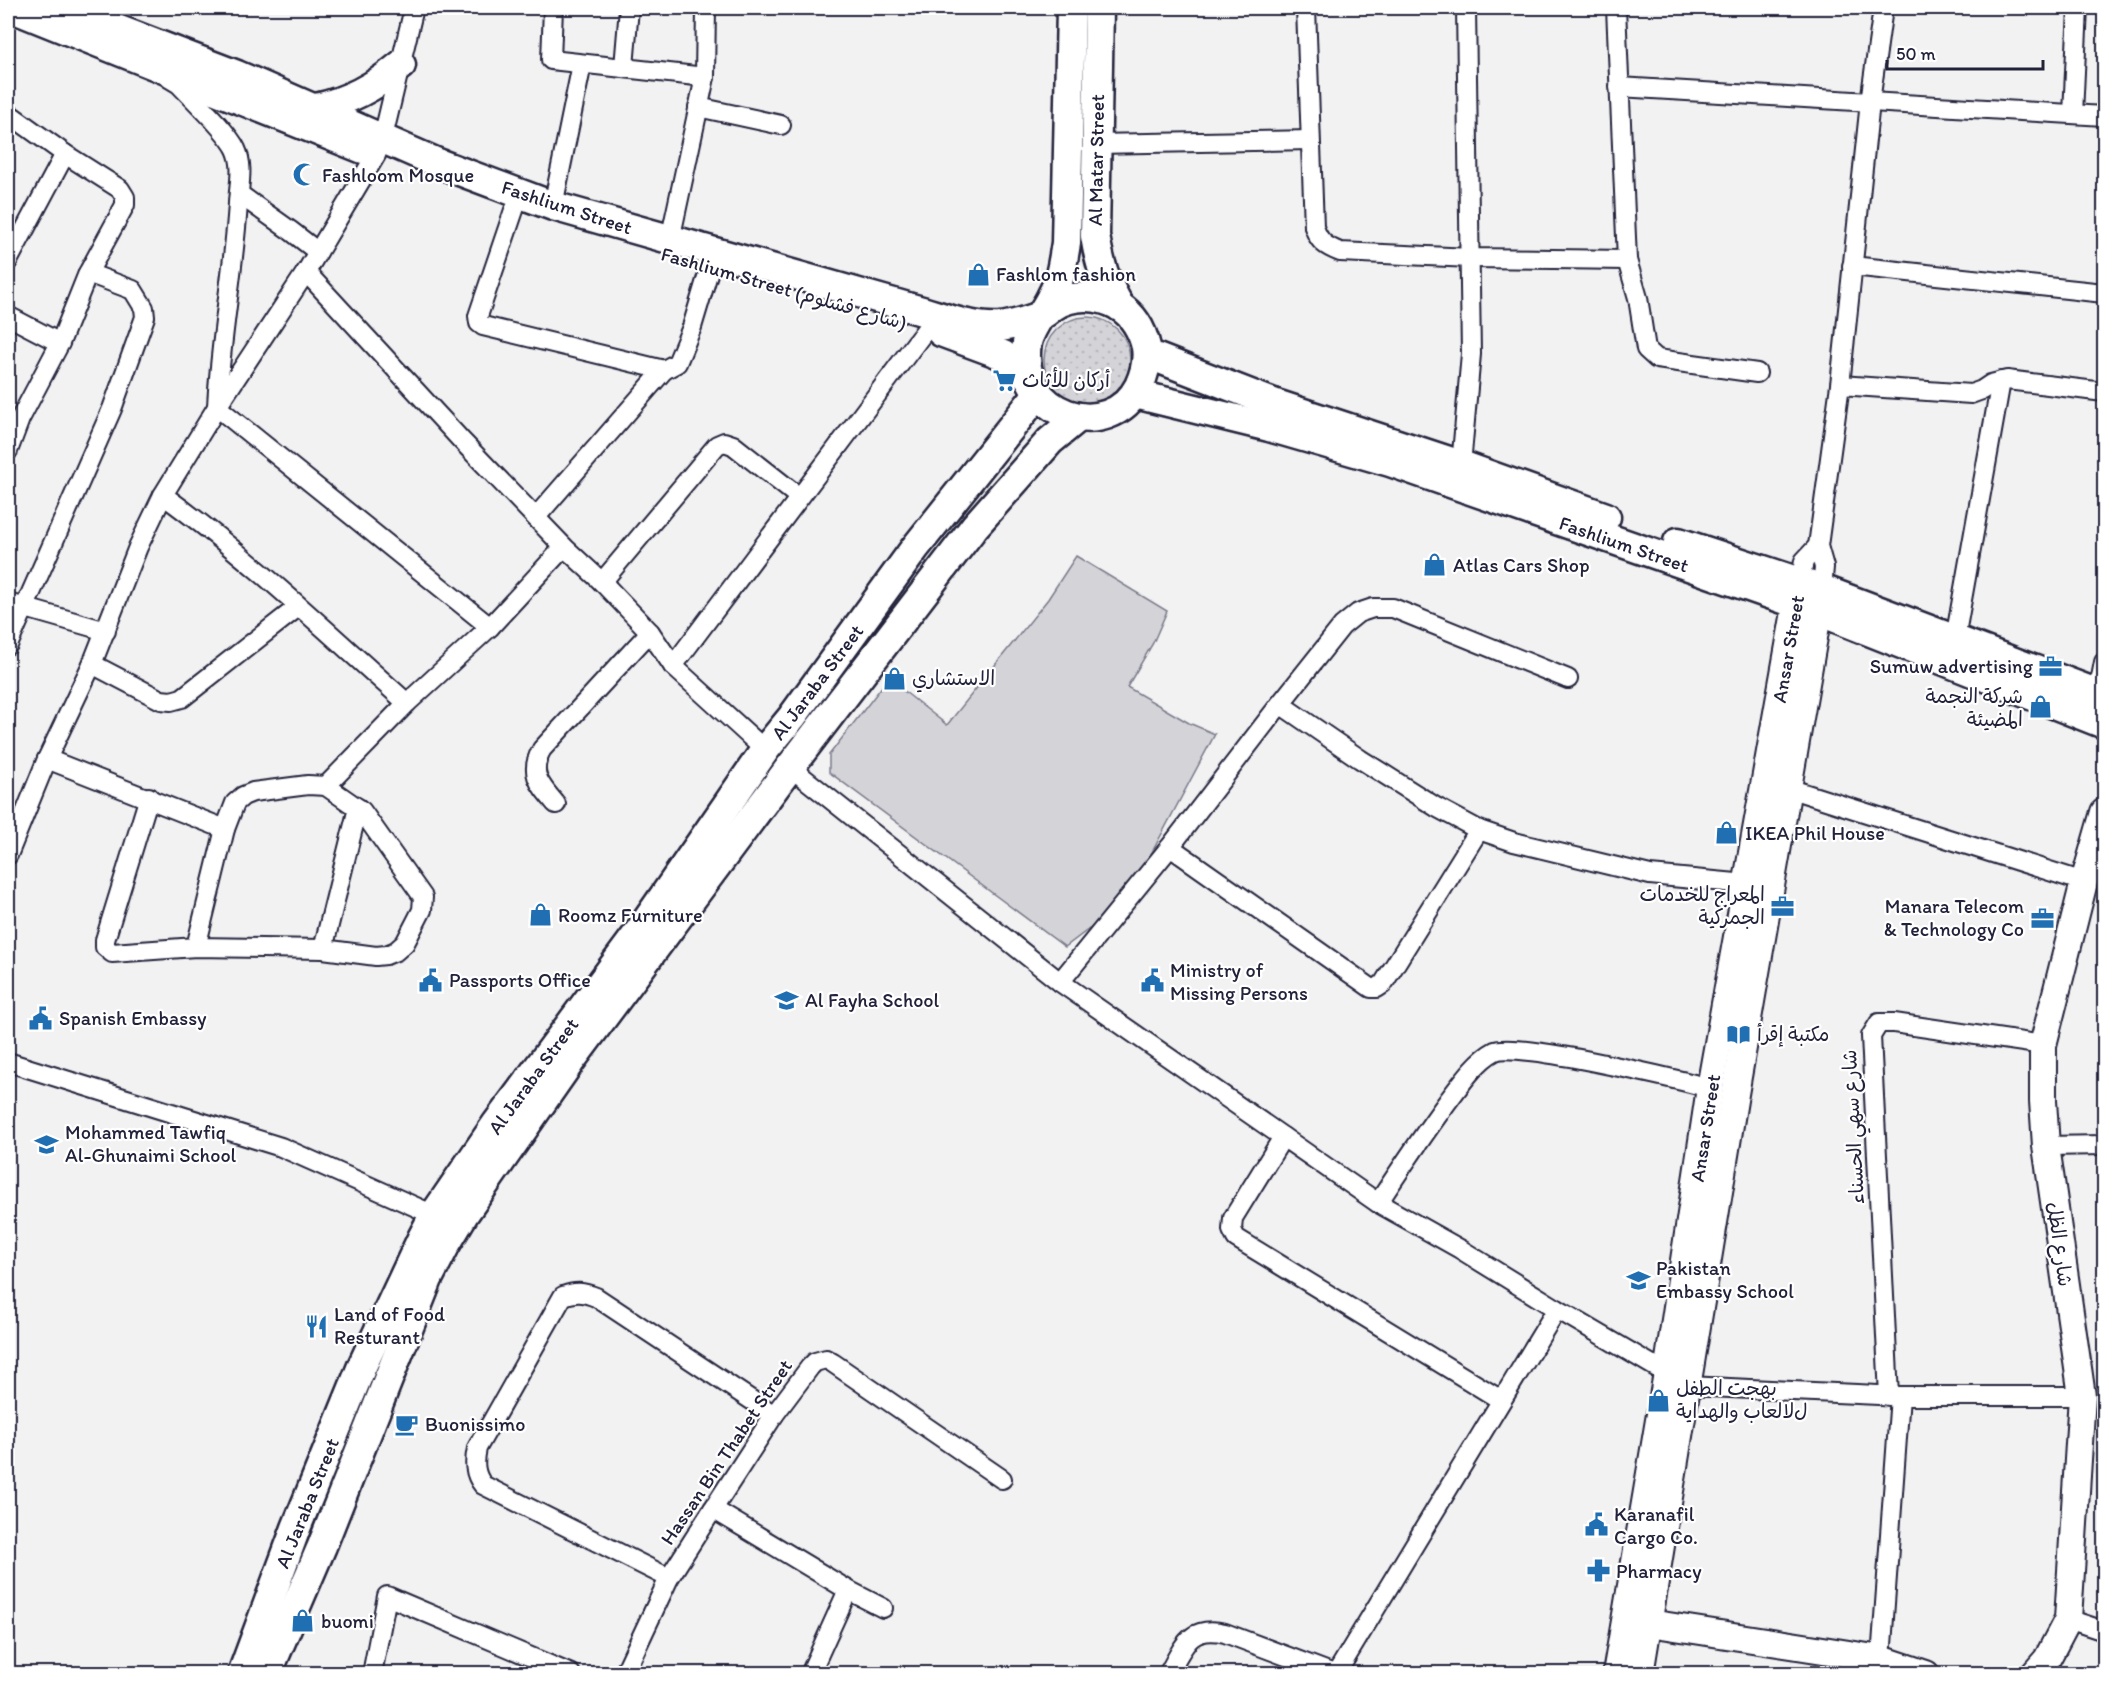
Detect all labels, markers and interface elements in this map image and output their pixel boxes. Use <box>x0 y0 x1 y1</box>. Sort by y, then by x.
scale bar <box>1887 33 2043 71</box>
text: 50 m <box>1896 43 1936 65</box>
street label: Al Matar Street <box>1083 94 1109 226</box>
mosque icon: Fashloom Mosque <box>291 162 317 188</box>
place label: Fashloom Mosque <box>322 163 474 187</box>
street label: Fashlium Street <box>499 175 635 239</box>
street label: Fashlium Street (شارع فشلوم) <box>657 241 910 338</box>
shop icon: Fashlom fashion <box>965 261 991 287</box>
place label: Fashlom fashion <box>996 262 1136 286</box>
supermarket icon: أركان للأثاث <box>991 367 1017 393</box>
place label: أركان للأثاث <box>1022 367 1110 392</box>
street label: Fashlium Street <box>1556 511 1692 577</box>
shop icon: Atlas Cars Shop <box>1422 552 1448 578</box>
place label: Atlas Cars Shop <box>1453 553 1590 577</box>
street label: Ansar Street <box>1767 593 1809 705</box>
street label: Al Jaraba Street <box>766 620 868 744</box>
office icon: Sumuw advertising <box>2038 653 2064 679</box>
place label: Sumuw advertising <box>1870 654 2034 678</box>
shop icon: الاستشاري <box>881 665 907 691</box>
place label: الاستشاري <box>912 666 995 693</box>
place label: شركة النجمة المضيئة <box>1925 684 2023 731</box>
shop icon: شركة النجمة المضيئة <box>2028 694 2054 720</box>
shop icon: IKEA Phil House <box>1714 820 1740 846</box>
place label: IKEA Phil House <box>1745 821 1885 845</box>
place label: المعراج للخدمات الجمركية <box>1640 882 1765 929</box>
office icon: المعراج للخدمات الجمركية <box>1770 893 1796 919</box>
place label: Manara Telecom & Technology Co <box>1884 894 2024 941</box>
shop icon: Roomz Furniture <box>527 902 553 928</box>
place label: Roomz Furniture <box>558 903 703 927</box>
office icon: Manara Telecom & Technology Co <box>2029 905 2055 931</box>
place label: Ministry of Missing Persons <box>1170 958 1308 1005</box>
public building icon: Passports Office <box>418 967 444 993</box>
place label: Passports Office <box>449 968 591 992</box>
public building icon: Ministry of Missing Persons <box>1139 968 1165 994</box>
school or university icon: Al Fayha School <box>774 987 800 1013</box>
place label: Al Fayha School <box>805 988 940 1012</box>
public building icon: Spanish Embassy <box>28 1005 54 1031</box>
place label: Spanish Embassy <box>59 1006 207 1030</box>
street label: Al Jaraba Street <box>483 1013 583 1139</box>
library icon: مكتبة إقرأ <box>1726 1021 1752 1047</box>
place label: مكتبة إقرأ <box>1757 1022 1830 1047</box>
street label: شارع سهي الحسناء <box>1837 1049 1875 1205</box>
street label: Ansar Street <box>1685 1072 1725 1184</box>
place label: Mohammed Tawfiq Al-Ghunaimi School <box>65 1120 237 1167</box>
school or university icon: Mohammed Tawfiq Al-Ghunaimi School <box>34 1131 60 1157</box>
street label: شارع الظل <box>2040 1200 2078 1288</box>
place label: Pakistan Embassy School <box>1656 1256 1794 1303</box>
school or university icon: Pakistan Embassy School <box>1625 1267 1651 1293</box>
place label: Land of Food Resturant <box>334 1302 445 1349</box>
restaurant icon: Land of Food Resturant <box>303 1313 329 1339</box>
street label: Hassan Bin Thabet Street <box>655 1355 797 1549</box>
place label: بهجت الطفل لﻻلعاب والهداية <box>1676 1376 1808 1423</box>
shop icon: بهجت الطفل لﻻلعاب والهداية <box>1645 1387 1671 1413</box>
cafe icon: Buonissimo <box>394 1411 420 1437</box>
place label: Buonissimo <box>425 1412 526 1436</box>
street label: Al Jaraba Street <box>270 1434 344 1572</box>
place label: Karanafil Cargo Co. <box>1614 1502 1698 1549</box>
public building icon: Karanafil Cargo Co. <box>1583 1512 1609 1538</box>
pharmacy icon: Pharmacy <box>1585 1558 1611 1584</box>
place label: Pharmacy <box>1616 1559 1702 1583</box>
shop icon: buomi <box>290 1608 316 1634</box>
place label: buomi <box>321 1609 374 1633</box>

